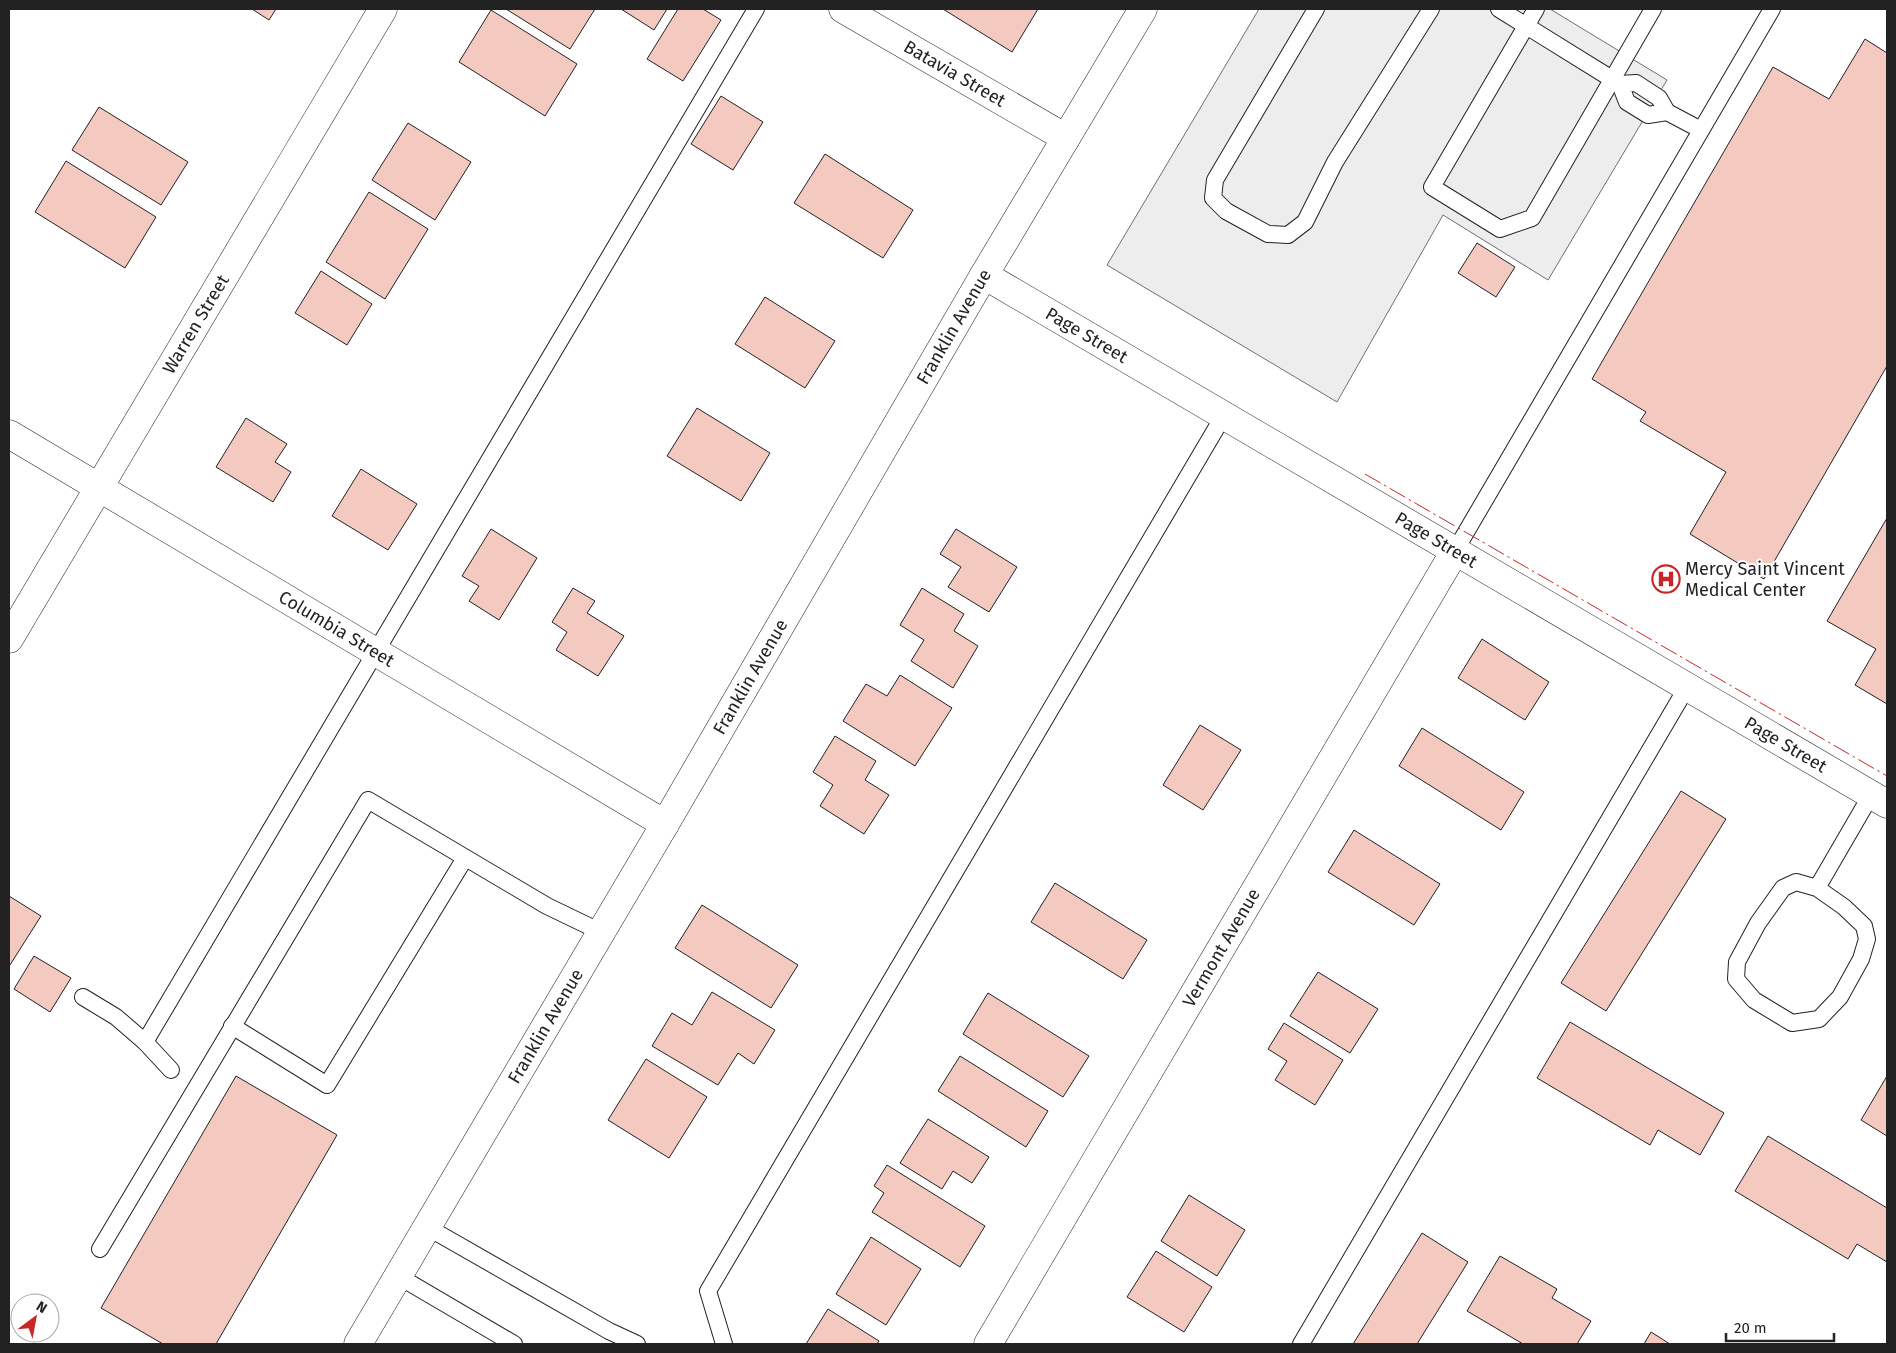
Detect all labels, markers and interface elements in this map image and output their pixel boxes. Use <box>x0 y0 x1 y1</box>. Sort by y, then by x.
street label: Batavia Street <box>900 36 1010 112</box>
street label: Franklin Avenue <box>912 265 996 388</box>
street label: Warren Street <box>158 270 234 378</box>
street label: Page Street <box>1042 303 1132 368</box>
street label: Page Street <box>1391 507 1482 573</box>
place label: Mercy Saint Vincent Medical Center <box>1685 558 1845 601</box>
hospital icon: Mercy Saint Vincent Medical Center <box>1651 564 1681 594</box>
street label: Columbia Street <box>275 586 399 672</box>
street label: Franklin Avenue <box>708 615 793 738</box>
street label: Page Street <box>1740 712 1831 777</box>
street label: Vermont Avenue <box>1178 884 1265 1011</box>
street label: Franklin Avenue <box>503 965 588 1088</box>
north arrow <box>10 1293 60 1343</box>
text: N <box>33 1298 50 1317</box>
scale bar <box>1726 1310 1834 1342</box>
text: 20 m <box>1734 1319 1767 1337</box>

